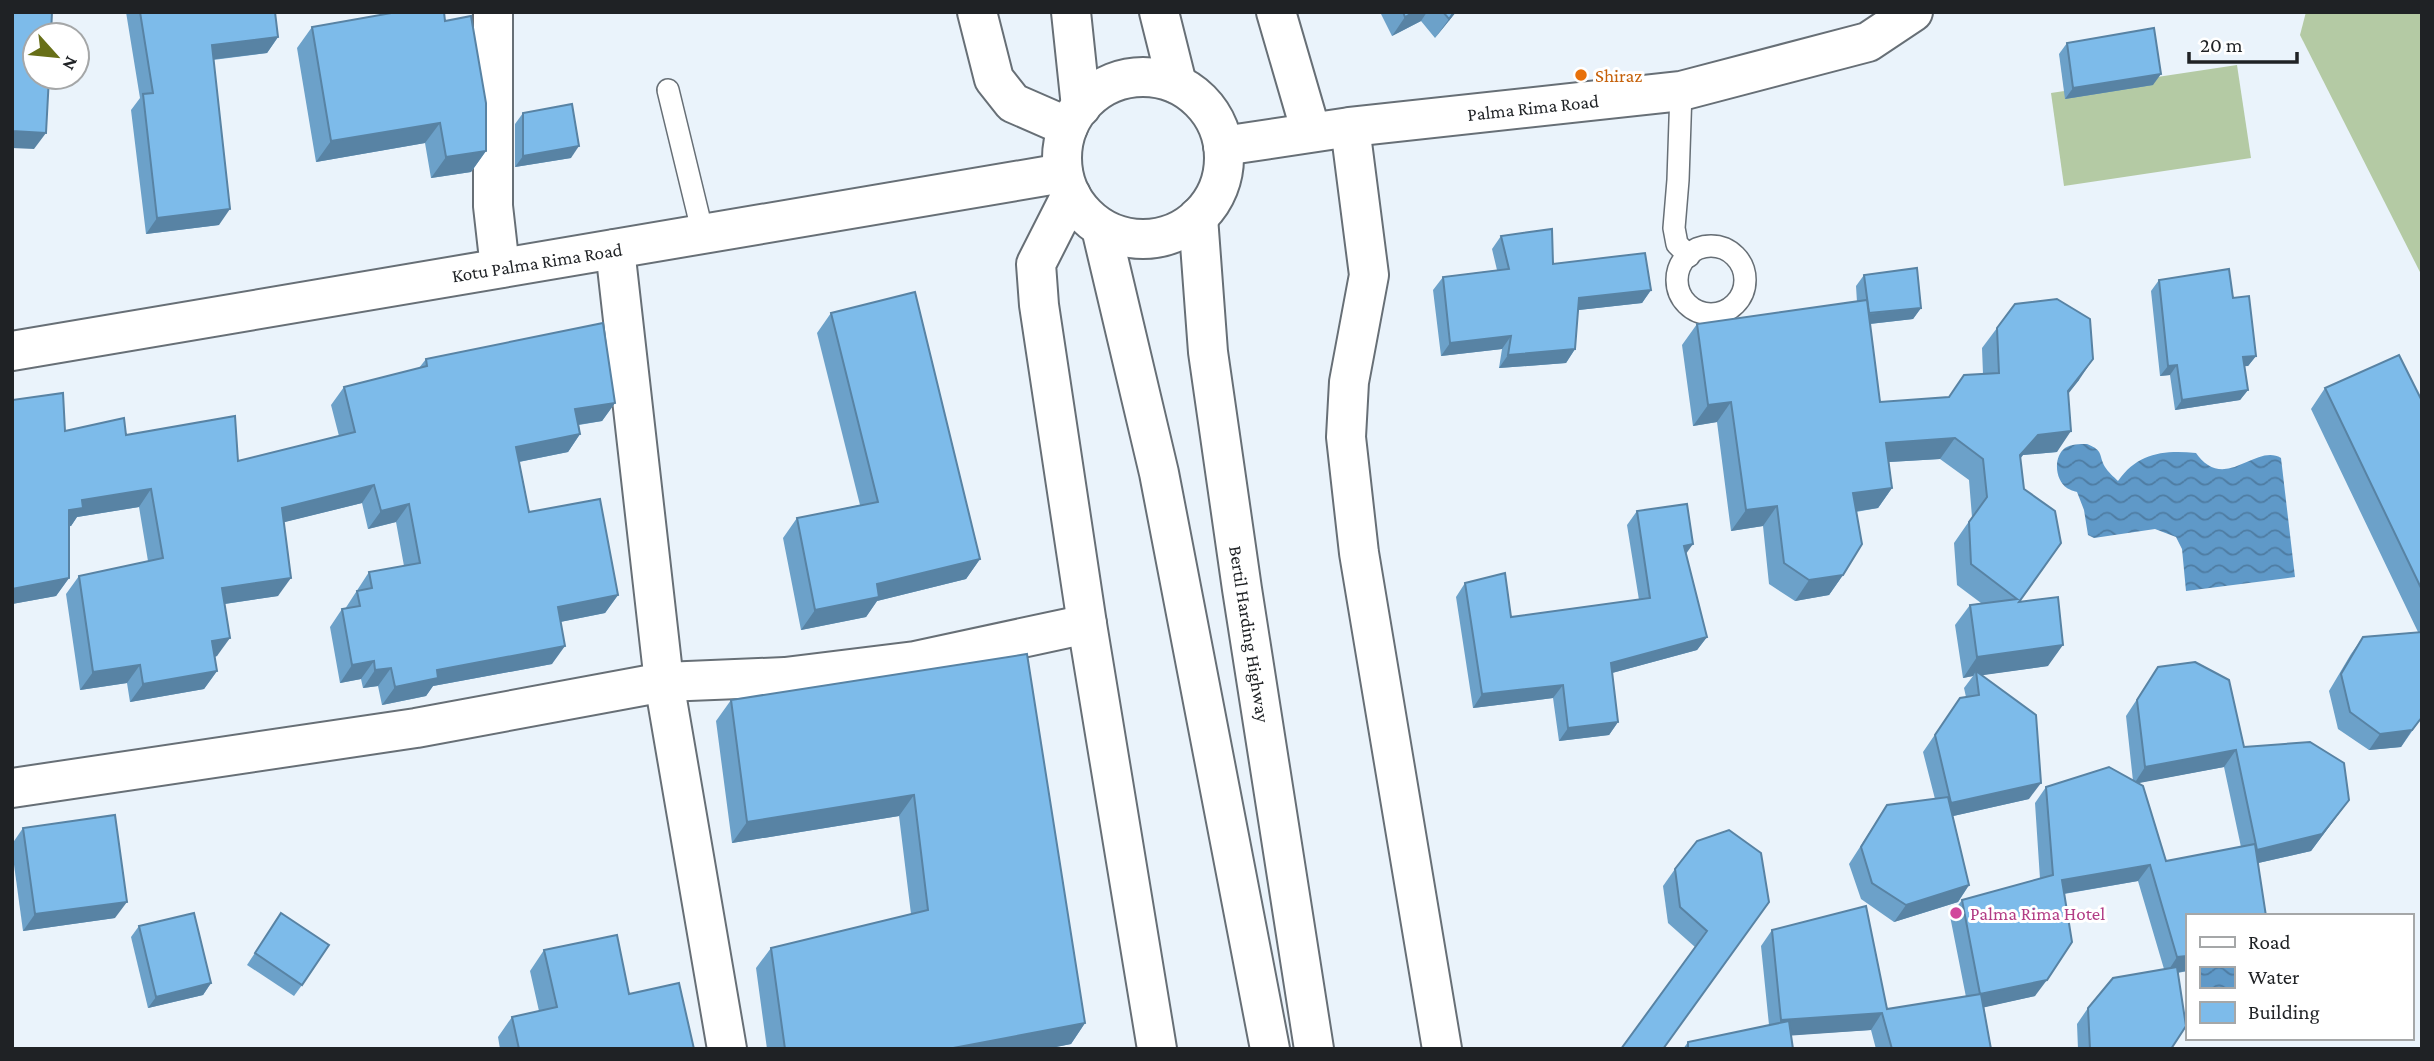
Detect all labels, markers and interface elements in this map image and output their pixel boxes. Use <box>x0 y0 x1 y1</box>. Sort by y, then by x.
north arrow <box>21 21 91 91</box>
scale bar <box>2189 21 2298 65</box>
text: 20 m <box>2200 33 2243 57</box>
text: N <box>58 53 83 74</box>
place label: Shiraz <box>1595 65 1642 86</box>
marker: Shiraz <box>1573 67 1589 83</box>
street label: Palma Rima Road <box>1466 90 1600 125</box>
street label: Kotu Palma Rima Road <box>450 239 624 286</box>
street label: Bertil Harding Highway <box>1225 544 1274 724</box>
place label: Palma Rima Hotel <box>1970 903 2105 924</box>
marker: Palma Rima Hotel <box>1948 905 1964 921</box>
legend <box>2186 914 2413 1040</box>
text: Road <box>2248 930 2291 954</box>
text: Water <box>2248 965 2300 989</box>
text: Building <box>2248 1000 2320 1024</box>

